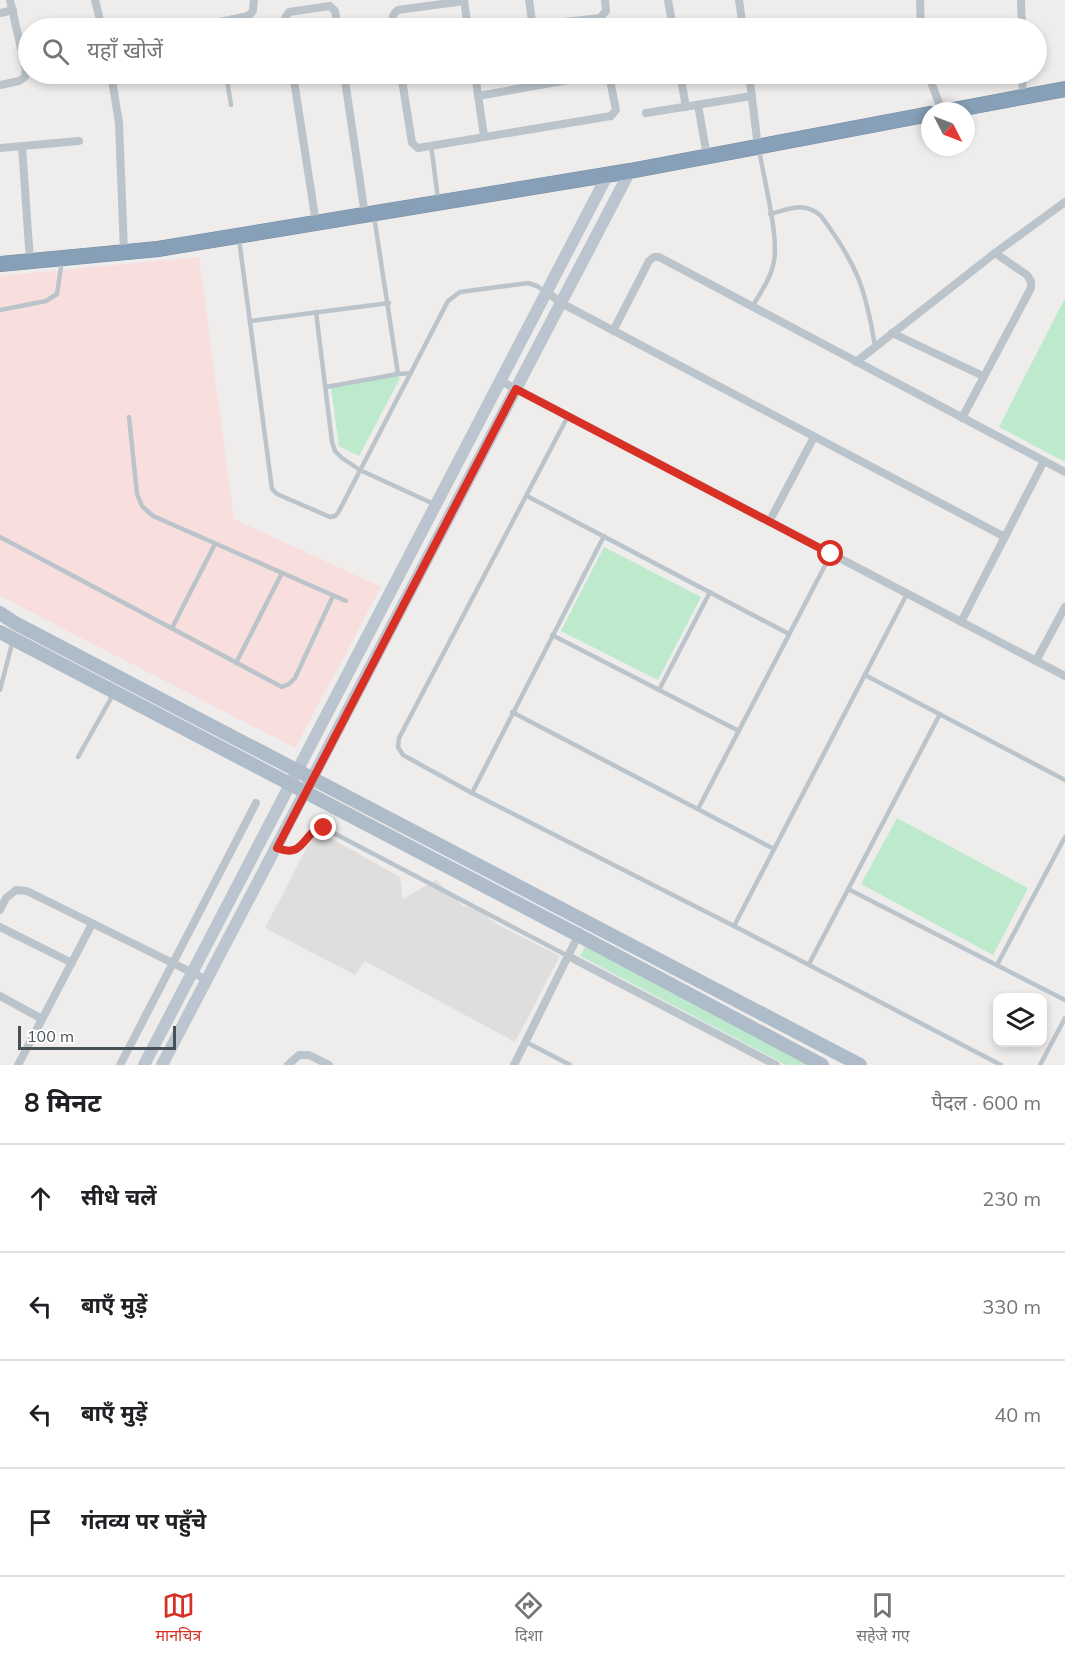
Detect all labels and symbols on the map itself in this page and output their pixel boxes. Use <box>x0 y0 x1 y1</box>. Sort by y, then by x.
north arrow <box>921 102 975 156</box>
route start <box>817 540 843 566</box>
route end <box>310 814 336 840</box>
scale bar <box>18 1023 176 1050</box>

